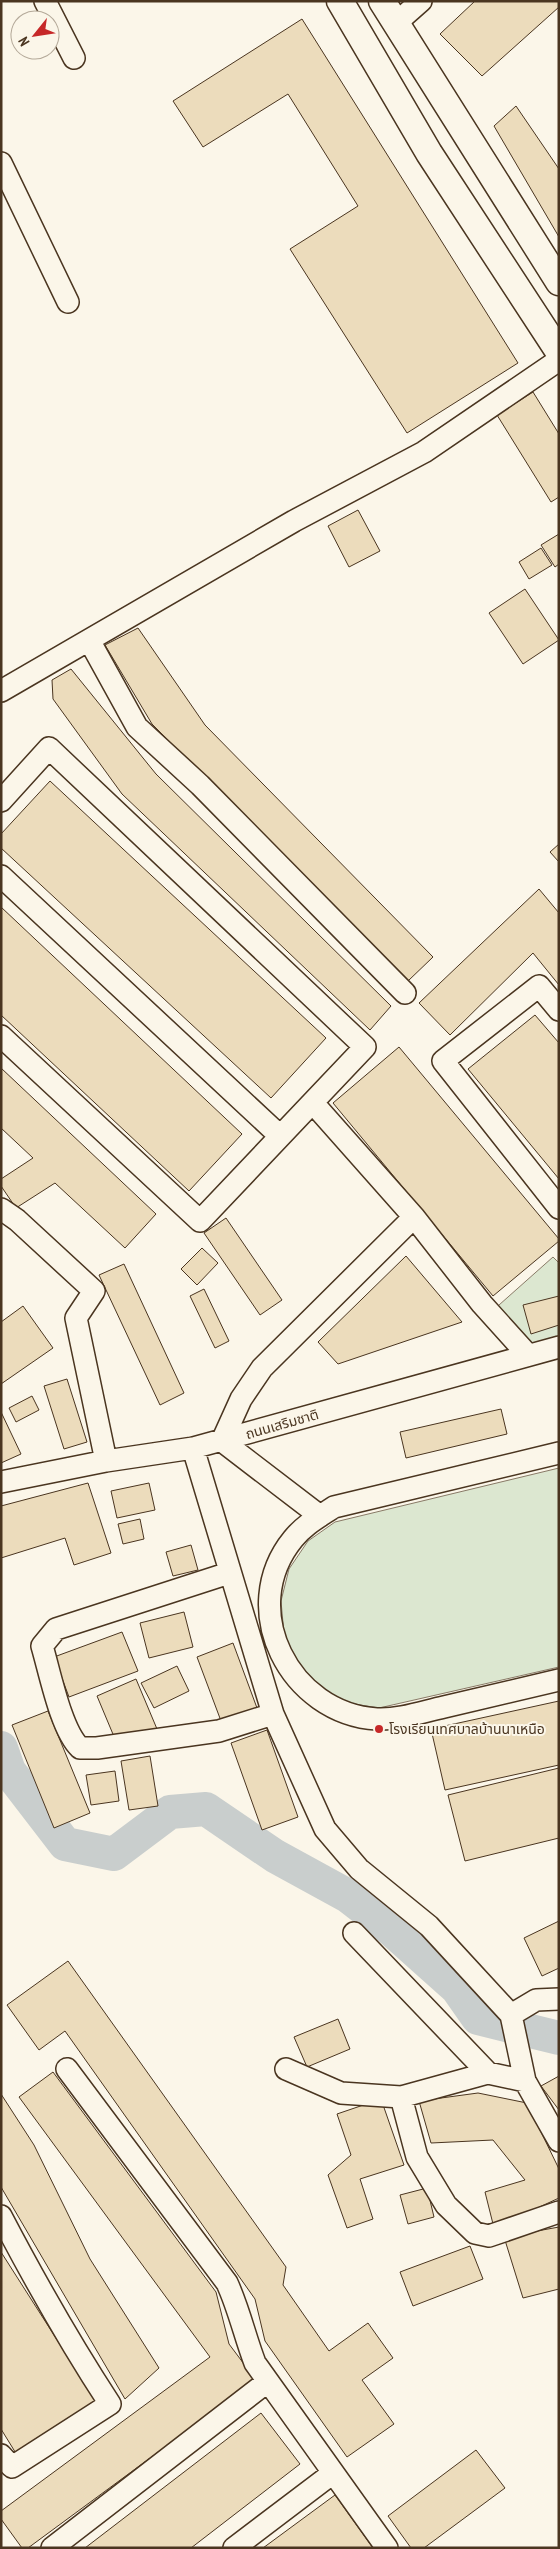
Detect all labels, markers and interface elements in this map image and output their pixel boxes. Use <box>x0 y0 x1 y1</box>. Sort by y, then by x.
north arrow <box>10 10 60 60</box>
text: N <box>14 34 33 49</box>
street label: ถนนเสริมชาติ <box>243 1405 321 1443</box>
place label: โรงเรียนเทศบาลบ้านนาเหนือ <box>389 1720 545 1738</box>
marker: โรงเรียนเทศบาลบ้านนาเหนือ <box>373 1723 385 1735</box>

